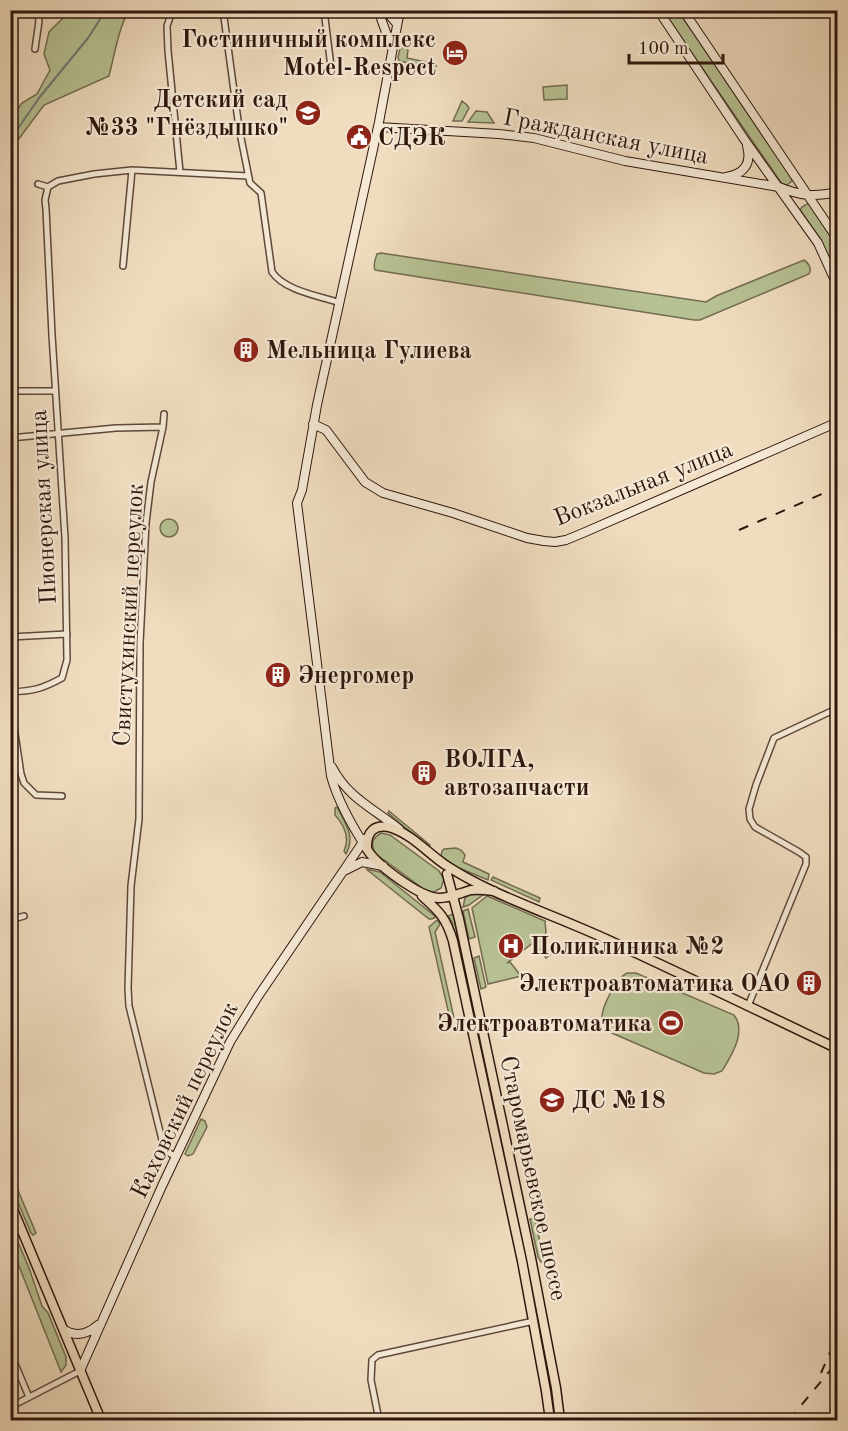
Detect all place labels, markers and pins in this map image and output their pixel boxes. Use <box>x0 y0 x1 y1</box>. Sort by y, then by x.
place label: Гостиничный комплекс Motel-Respect <box>181 29 436 81</box>
hotel icon: Гостиничный комплекс Motel-Respect <box>440 38 470 68</box>
place label: Детский сад №33 "Гнёздышко" <box>85 89 288 141</box>
school or university icon: Детский сад №33 "Гнёздышко" <box>293 98 323 128</box>
public building icon: СДЭК <box>344 122 374 152</box>
place label: СДЭК <box>378 127 446 151</box>
building icon: Мельница Гулиева <box>231 335 261 365</box>
place label: Мельница Гулиева <box>266 340 472 364</box>
building icon: Энергомер <box>263 660 293 690</box>
place label: Энергомер <box>298 665 414 689</box>
place label: ВОЛГА, автозапчасти <box>444 749 589 801</box>
building icon: ВОЛГА, автозапчасти <box>409 758 439 788</box>
hospital icon: Поликлиника №2 <box>496 931 526 961</box>
place label: Поликлиника №2 <box>530 936 724 960</box>
building icon: Электроавтоматика ОАО <box>794 968 824 998</box>
place label: Электроавтоматика ОАО <box>519 973 790 997</box>
sports icon: Электроавтоматика <box>656 1008 686 1038</box>
place label: Электроавтоматика <box>437 1013 652 1037</box>
school or university icon: ДС №18 <box>537 1085 567 1115</box>
place label: ДС №18 <box>572 1090 666 1114</box>

